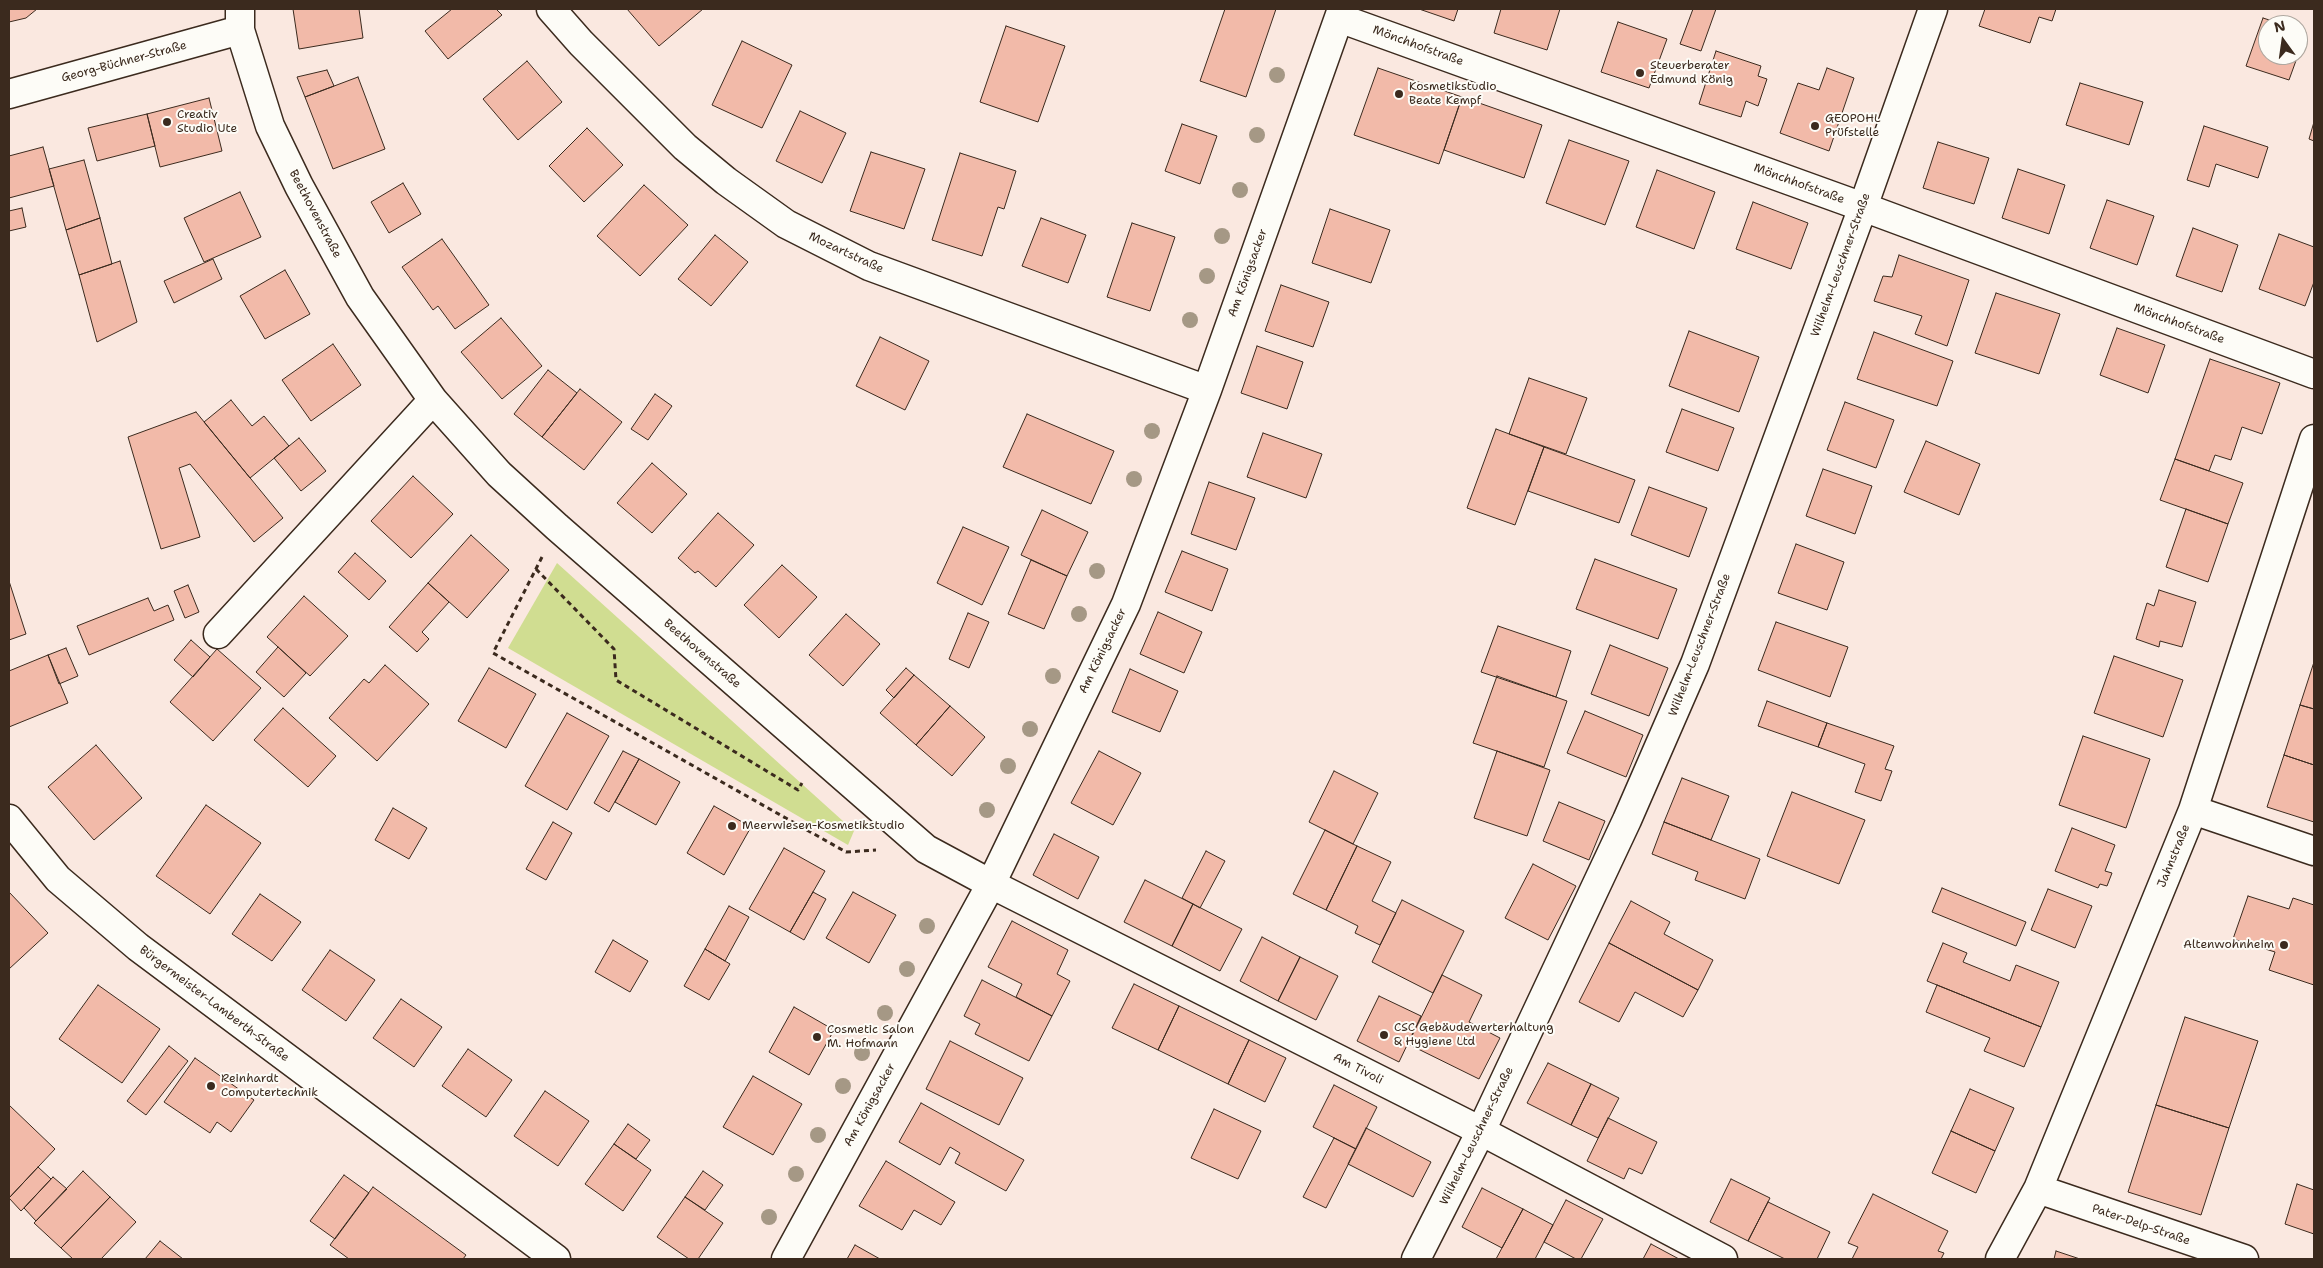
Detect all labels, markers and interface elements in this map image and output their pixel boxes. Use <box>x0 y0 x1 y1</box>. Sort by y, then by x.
north arrow <box>2258 15 2308 65</box>
text: N <box>2272 16 2287 36</box>
street label: Mönchhofstraße <box>1371 23 1465 69</box>
street label: Georg-Büchner-Straße <box>60 38 188 86</box>
place label: Steuerberater Edmund König <box>1650 59 1733 87</box>
marker: Steuerberater Edmund König <box>1634 67 1646 79</box>
place label: Kosmetikstudio Beate Kempf <box>1409 80 1497 108</box>
marker: Kosmetikstudio Beate Kempf <box>1393 88 1405 100</box>
place label: Creativ Studio Ute <box>177 108 237 136</box>
place label: GEOPOHL Prüfstelle <box>1825 112 1881 140</box>
marker: Creativ Studio Ute <box>161 116 173 128</box>
marker: GEOPOHL Prüfstelle <box>1809 120 1821 132</box>
street label: Mönchhofstraße <box>1752 161 1846 207</box>
street label: Beethovenstraße <box>286 167 344 261</box>
street label: Wilhelm-Leuschner-Straße <box>1808 191 1874 339</box>
street label: Am Königsacker <box>1225 227 1271 319</box>
street label: Mozartstraße <box>806 229 886 277</box>
street label: Mönchhofstraße <box>2132 301 2226 347</box>
street label: Wilhelm-Leuschner-Straße <box>1666 572 1734 718</box>
street label: Am Königsacker <box>1076 606 1130 696</box>
street label: Beethovenstraße <box>660 616 744 692</box>
place label: Meerwiesen-Kosmetikstudio <box>742 819 904 833</box>
marker: Meerwiesen-Kosmetikstudio <box>726 820 738 832</box>
street label: Jahnstraße <box>2155 822 2193 890</box>
place label: Altenwohnheim <box>2183 938 2274 952</box>
marker: Altenwohnheim <box>2278 939 2290 951</box>
street label: Bürgermeister-Lamberth-Straße <box>136 943 292 1065</box>
place label: CSC Gebäudewerterhaltung & Hygiene Ltd <box>1394 1021 1554 1049</box>
place label: Cosmetic Salon M. Hofmann <box>827 1023 914 1051</box>
marker: CSC Gebäudewerterhaltung & Hygiene Ltd <box>1378 1029 1390 1041</box>
marker: Cosmetic Salon M. Hofmann <box>811 1031 823 1043</box>
street label: Am Tivoli <box>1331 1050 1385 1088</box>
street label: Am Königsacker <box>841 1061 899 1149</box>
street label: Wilhelm-Leuschner-Straße <box>1437 1065 1517 1207</box>
place label: Reinhardt Computertechnik <box>221 1072 318 1100</box>
marker: Reinhardt Computertechnik <box>205 1080 217 1092</box>
street label: Pater-Delp-Straße <box>2090 1201 2192 1249</box>

